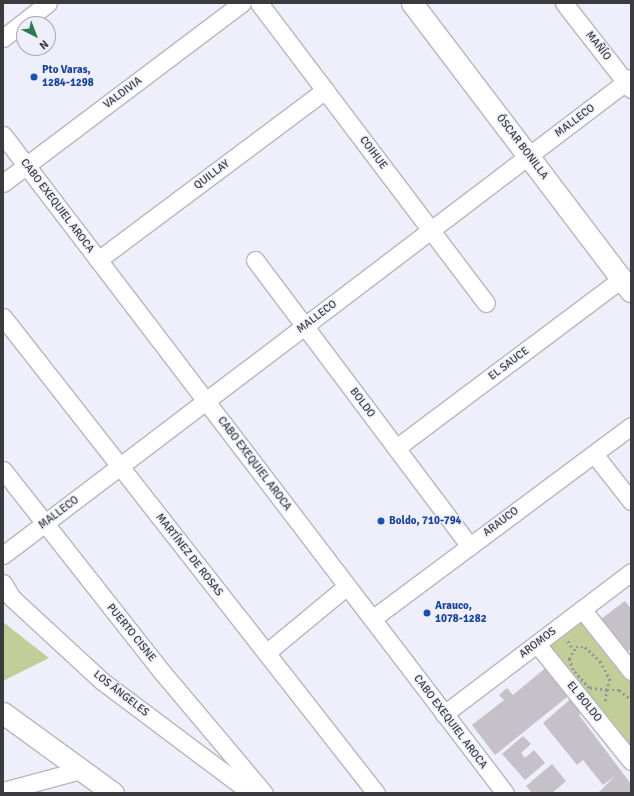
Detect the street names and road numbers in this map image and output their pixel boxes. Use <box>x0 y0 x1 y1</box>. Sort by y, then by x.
street label: MAÑÍO <box>582 29 614 63</box>
street label: VALDIVIA <box>101 74 145 112</box>
street label: MALLECO <box>552 102 598 140</box>
street label: ÓSCAR BONILLA <box>493 112 551 182</box>
street label: COIHUE <box>356 134 390 172</box>
street label: CABO EXEQUIEL AROCA <box>17 156 97 256</box>
street label: QUILLAY <box>192 157 232 193</box>
street label: MALLECO <box>294 298 340 336</box>
street label: EL SAUCE <box>486 345 532 383</box>
street label: BOLDO <box>347 386 377 420</box>
street label: CABO EXEQUIEL AROCA <box>214 414 294 514</box>
street label: MALLECO <box>36 494 82 532</box>
street label: ARAUCO <box>481 504 521 540</box>
street label: MARTÍNEZ DE ROSAS <box>153 511 225 599</box>
street label: PUERTO CISNE <box>104 601 158 665</box>
street label: AROMOS <box>517 625 559 661</box>
street label: LOS ÁNGELES <box>91 668 151 720</box>
street label: CABO EXEQUIEL AROCA <box>410 672 490 772</box>
street label: EL BOLDO <box>564 679 604 725</box>

